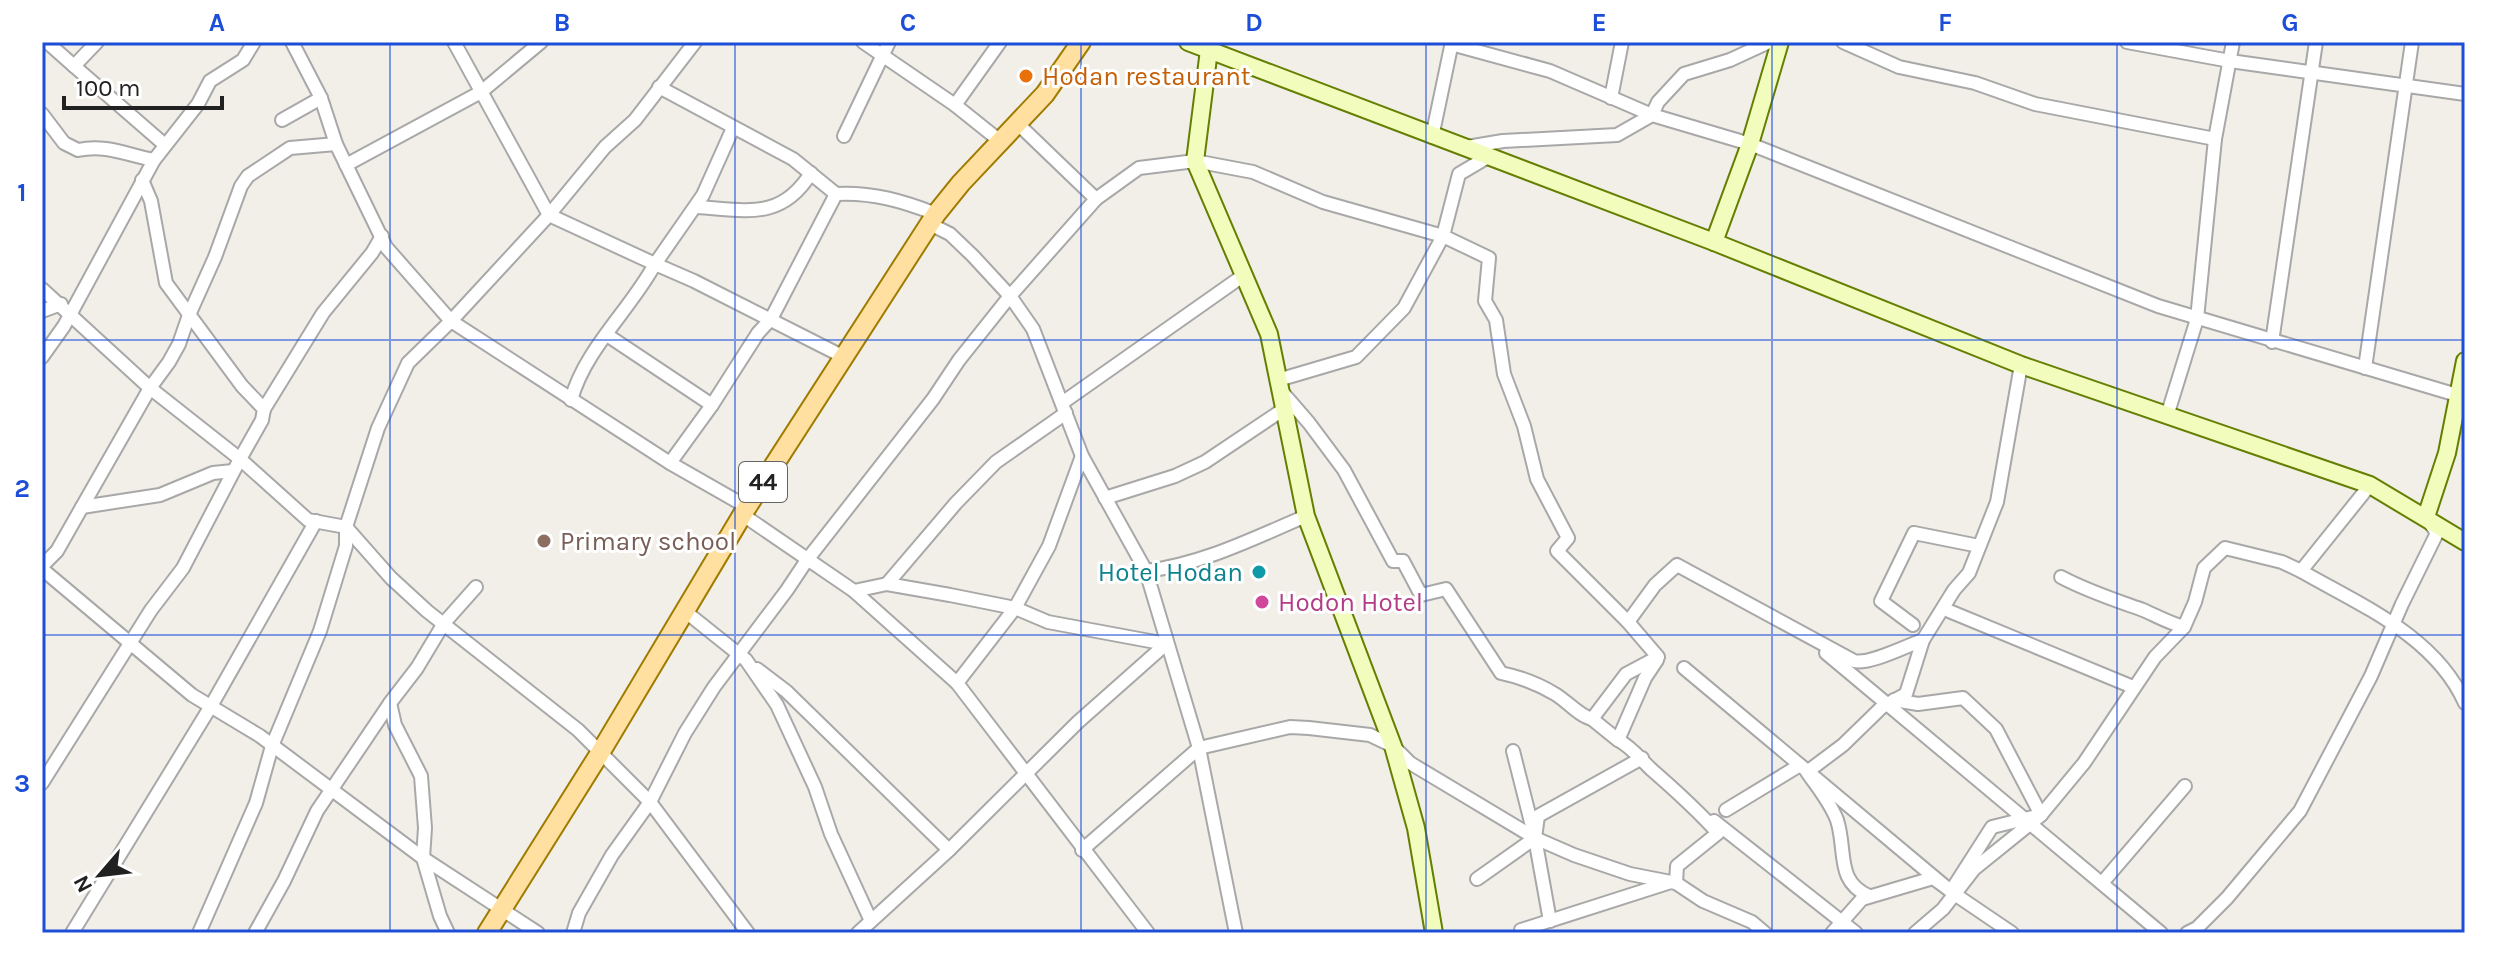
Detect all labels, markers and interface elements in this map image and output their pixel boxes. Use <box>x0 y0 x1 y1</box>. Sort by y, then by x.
text: A <box>209 7 225 38</box>
text: B <box>554 7 570 38</box>
text: C <box>900 7 916 38</box>
text: D <box>1245 7 1263 38</box>
text: E <box>1591 7 1607 38</box>
text: F <box>1938 7 1952 38</box>
text: G <box>2281 7 2299 38</box>
scale bar <box>64 60 222 110</box>
place label: Hodan restaurant <box>1042 61 1251 92</box>
marker: Hodan restaurant <box>1017 67 1035 85</box>
text: 100 m <box>76 74 141 102</box>
text: 1 <box>17 177 27 208</box>
road number: 44 <box>739 462 787 502</box>
text: 2 <box>14 473 30 504</box>
place label: Primary school <box>560 526 736 557</box>
marker: Primary school <box>535 532 553 550</box>
place label: Hotel Hodan <box>1098 557 1243 588</box>
marker: Hotel Hodan <box>1250 563 1268 581</box>
place label: Hodon Hotel <box>1278 587 1423 618</box>
marker: Hodon Hotel <box>1253 593 1271 611</box>
text: 3 <box>14 768 30 799</box>
north arrow <box>60 835 140 915</box>
text: N <box>68 871 98 897</box>

